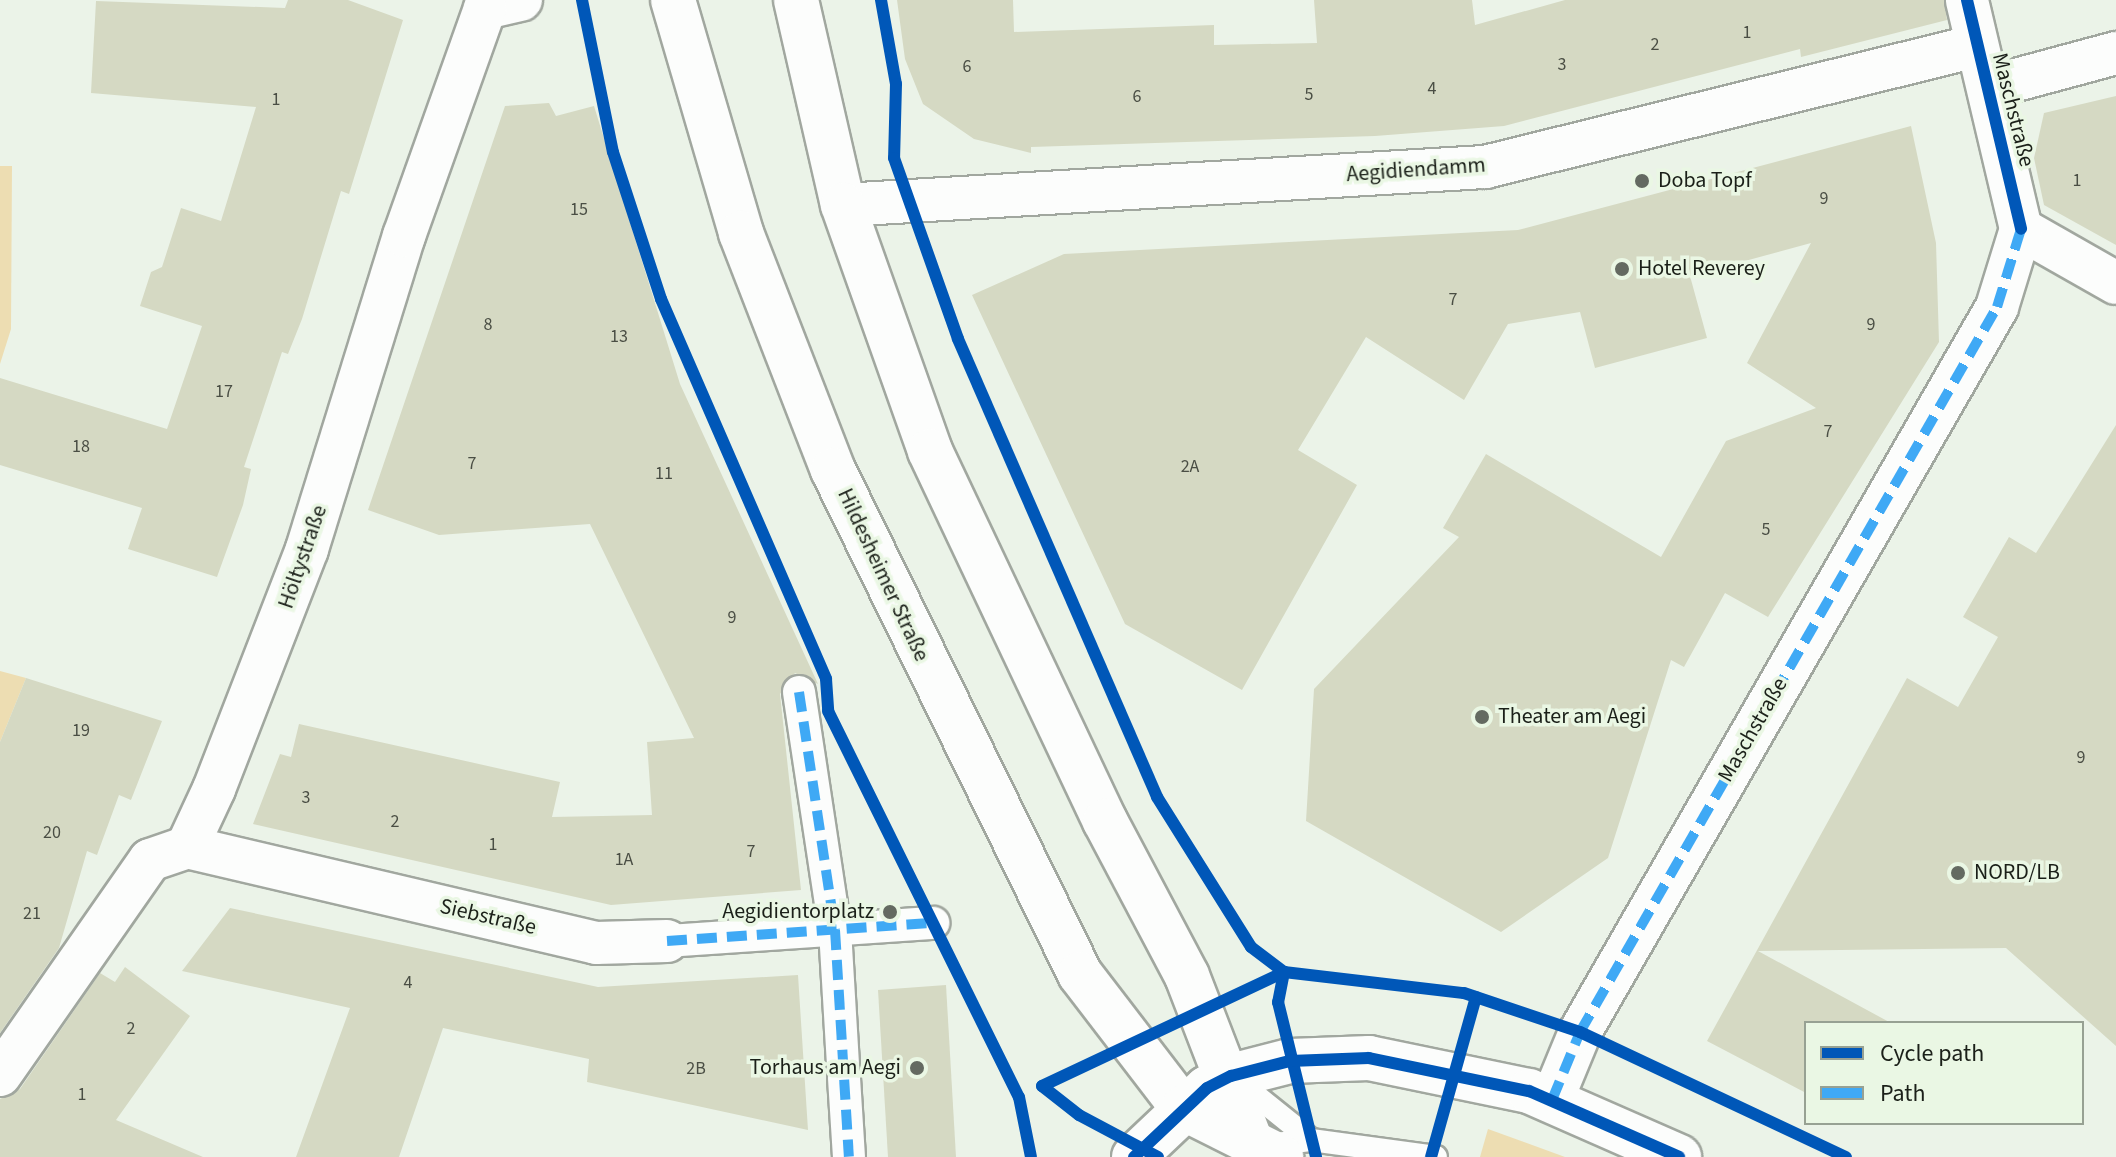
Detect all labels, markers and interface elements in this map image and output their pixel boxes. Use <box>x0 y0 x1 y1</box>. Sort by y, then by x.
house number: 1 <box>1743 22 1751 44</box>
house number: 2 <box>1651 34 1659 56</box>
street label: Maschstraße <box>1986 50 2040 170</box>
house number: 3 <box>1558 54 1566 76</box>
house number: 6 <box>963 56 971 78</box>
house number: 4 <box>1428 78 1436 100</box>
house number: 5 <box>1305 84 1313 106</box>
house number: 6 <box>1133 86 1141 108</box>
house number: 1 <box>272 89 280 111</box>
street label: Aegidiendamm <box>1346 152 1486 188</box>
place label: Doba Topf <box>1658 168 1752 194</box>
house number: 1 <box>2073 170 2081 192</box>
marker: Doba Topf <box>1633 172 1651 190</box>
house number: 9 <box>1820 188 1828 210</box>
house number: 15 <box>570 199 588 221</box>
place label: Hotel Reverey <box>1638 256 1765 282</box>
marker: Hotel Reverey <box>1613 260 1631 278</box>
house number: 7 <box>1449 289 1457 311</box>
house number: 8 <box>484 314 492 336</box>
house number: 9 <box>1867 314 1875 336</box>
house number: 13 <box>610 326 628 348</box>
house number: 17 <box>215 381 233 403</box>
house number: 7 <box>1824 421 1832 443</box>
house number: 18 <box>72 436 90 458</box>
house number: 7 <box>468 453 476 475</box>
house number: 2A <box>1181 456 1199 478</box>
house number: 11 <box>655 463 673 485</box>
street label: Hildesheimer Straße <box>831 484 935 666</box>
street label: Höltystraße <box>273 502 333 612</box>
house number: 5 <box>1762 519 1770 541</box>
house number: 9 <box>728 607 736 629</box>
street label: Maschstraße <box>1712 673 1794 787</box>
place label: Theater am Aegi <box>1498 704 1646 730</box>
marker: Theater am Aegi <box>1473 708 1491 726</box>
house number: 19 <box>72 720 90 742</box>
house number: 9 <box>2077 747 2085 769</box>
house number: 3 <box>302 787 310 809</box>
house number: 2 <box>391 811 399 833</box>
house number: 20 <box>43 822 61 844</box>
house number: 1 <box>489 834 497 856</box>
house number: 7 <box>747 841 755 863</box>
house number: 1A <box>615 849 633 871</box>
place label: NORD/LB <box>1974 860 2060 886</box>
marker: NORD/LB <box>1949 864 1967 882</box>
street label: Siebstraße <box>437 893 539 941</box>
place label: Aegidientorplatz <box>722 899 874 925</box>
house number: 21 <box>23 903 41 925</box>
marker: Aegidientorplatz <box>881 903 899 921</box>
house number: 4 <box>404 972 412 994</box>
house number: 2 <box>127 1018 135 1040</box>
legend <box>1804 1021 2084 1125</box>
text: Cycle path <box>1880 1036 1984 1071</box>
place label: Torhaus am Aegi <box>750 1055 901 1081</box>
house number: 2B <box>686 1058 706 1080</box>
marker: Torhaus am Aegi <box>908 1059 926 1077</box>
text: Path <box>1880 1076 1926 1111</box>
house number: 1 <box>78 1084 86 1106</box>

